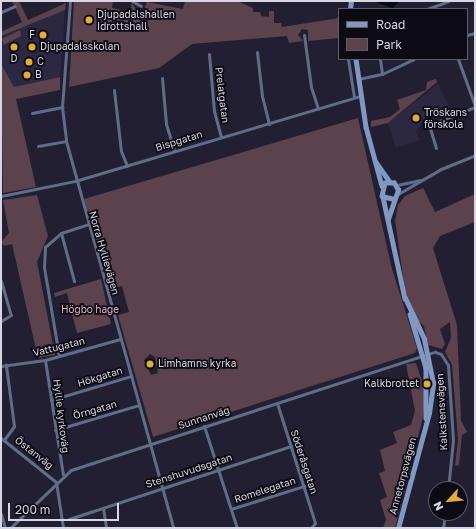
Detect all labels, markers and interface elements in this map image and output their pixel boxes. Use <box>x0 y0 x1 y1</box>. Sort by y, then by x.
place label: Djupadalshallen Idrottshall <box>97 8 175 32</box>
legend <box>338 8 468 60</box>
marker: Djupadalshallen Idrottshall <box>84 15 94 25</box>
text: Road <box>376 17 405 32</box>
place label: F <box>29 29 35 41</box>
marker: F <box>38 30 48 40</box>
text: Park <box>376 37 402 52</box>
place label: Djupadalsskolan <box>40 41 120 53</box>
marker: D <box>9 42 19 52</box>
marker: Djupadalsskolan <box>27 42 37 52</box>
place label: D <box>11 53 17 65</box>
place label: C <box>37 56 44 68</box>
marker: C <box>24 57 34 67</box>
street label: Prelatgatan <box>213 66 231 124</box>
place label: B <box>35 69 42 81</box>
marker: B <box>22 70 32 80</box>
place label: Tröskans förskola <box>424 106 467 130</box>
marker: Tröskans förskola <box>411 113 421 123</box>
street label: Bispgatan <box>154 128 204 154</box>
street label: Norra Hyllievägen <box>86 210 122 296</box>
park label: Högbo hage <box>61 304 119 316</box>
street label: Vattugatan <box>32 335 86 359</box>
place label: Limhamns kyrka <box>158 358 236 370</box>
marker: Limhamns kyrka <box>145 359 155 369</box>
street label: Hökgatan <box>76 364 124 390</box>
street label: Kalkstensvägen <box>434 373 450 451</box>
street label: Hyllie kyrkoväg <box>51 378 71 454</box>
place label: Kalkbrottet <box>364 378 419 390</box>
marker: Kalkbrottet <box>422 379 432 389</box>
street label: Örngatan <box>72 398 118 422</box>
street label: Sunnanväg <box>177 404 231 432</box>
street label: Söderåsgatan <box>288 428 320 496</box>
street label: Östanväg <box>12 434 56 472</box>
street label: Annetorpsvägen <box>387 436 419 516</box>
street label: Stenshuvudsgatan <box>144 451 234 491</box>
street label: Romelegatan <box>233 474 297 506</box>
north arrow <box>428 481 468 521</box>
scale bar <box>10 495 121 521</box>
text: N <box>430 500 445 513</box>
text: 200 m <box>15 502 50 517</box>

